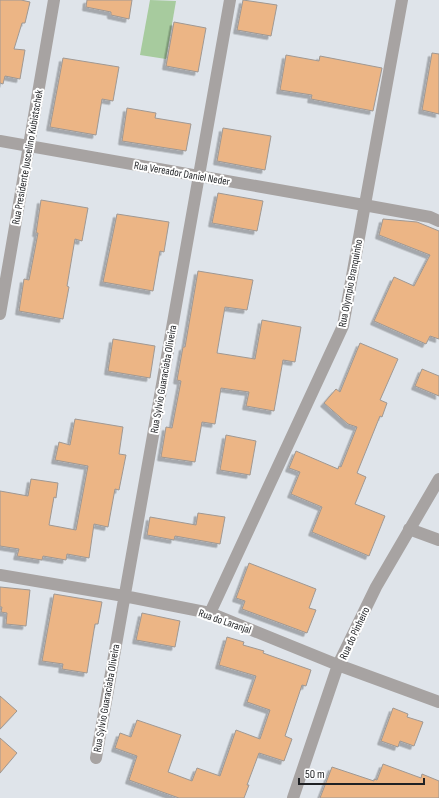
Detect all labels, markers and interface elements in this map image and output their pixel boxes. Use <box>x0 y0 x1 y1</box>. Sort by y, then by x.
street label: Rua Presidente Juscelino Kubistschek <box>9 88 46 226</box>
street label: Rua Vereador Daniel Neder <box>133 159 231 188</box>
street label: Rua Olympio Branquinho <box>336 238 365 328</box>
street label: Rua Sylvio Guaraciaba Oliveira <box>148 324 179 434</box>
street label: Rua do Pinheiro <box>337 604 373 662</box>
street label: Rua do Laranjal <box>197 606 253 637</box>
street label: Rua Sylvio Guaraciaba Oliveira <box>91 643 122 753</box>
scale bar <box>299 760 424 786</box>
text: 50 m <box>305 767 325 782</box>

